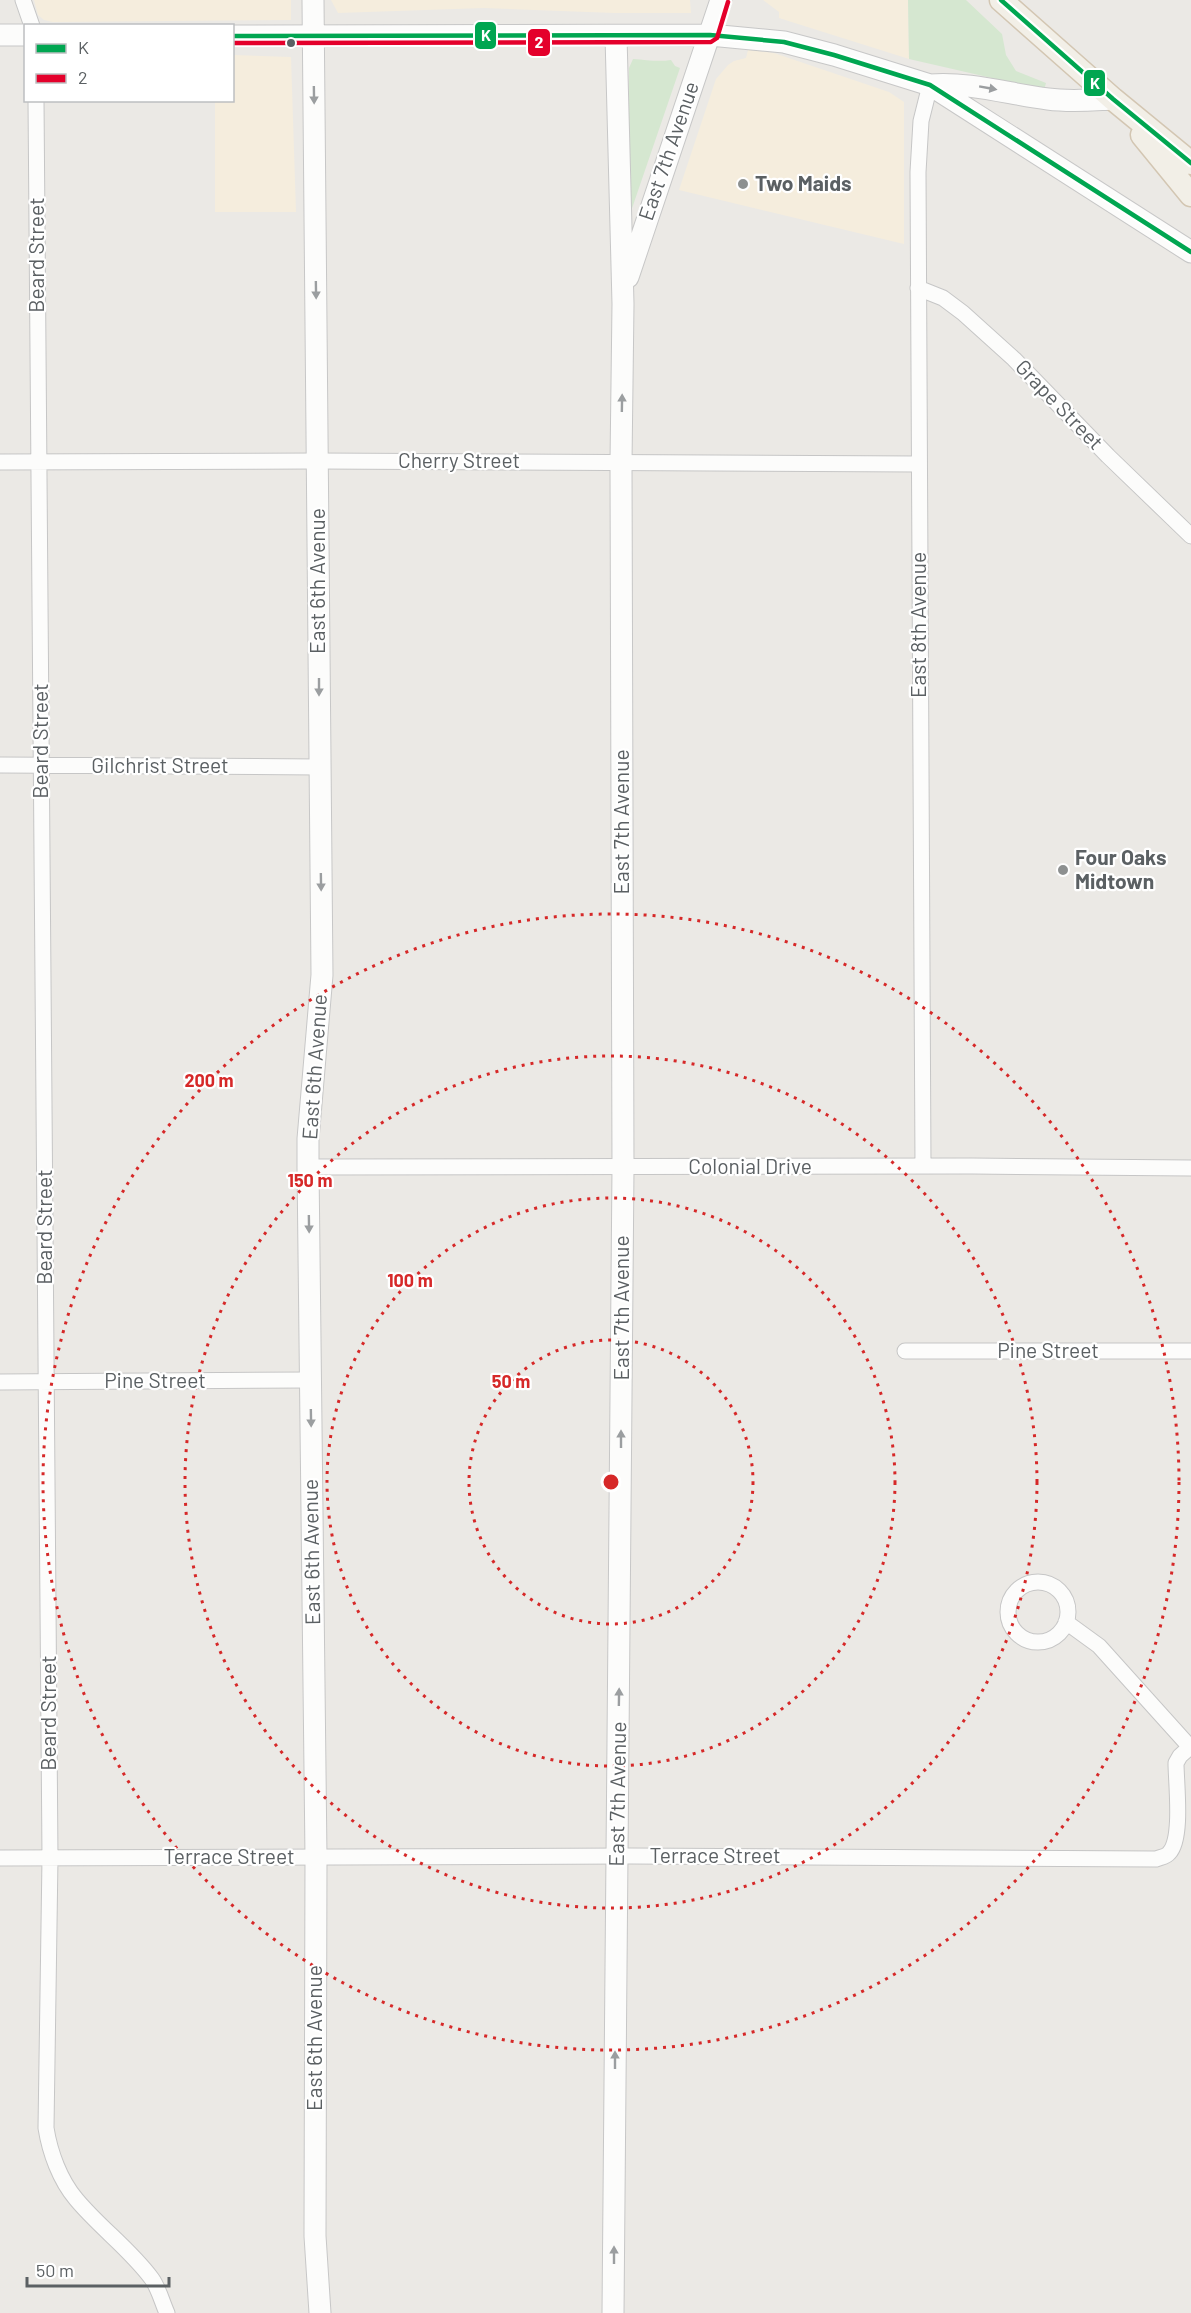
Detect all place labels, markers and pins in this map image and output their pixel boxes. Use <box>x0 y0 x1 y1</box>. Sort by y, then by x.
unlabelled marker <box>285 37 297 49</box>
place label: Two Maids <box>755 170 852 195</box>
marker: Two Maids <box>736 177 750 191</box>
place label: Four Oaks Midtown <box>1075 844 1167 893</box>
marker: Four Oaks Midtown <box>1056 863 1070 877</box>
centre of rings <box>601 1472 621 1492</box>

